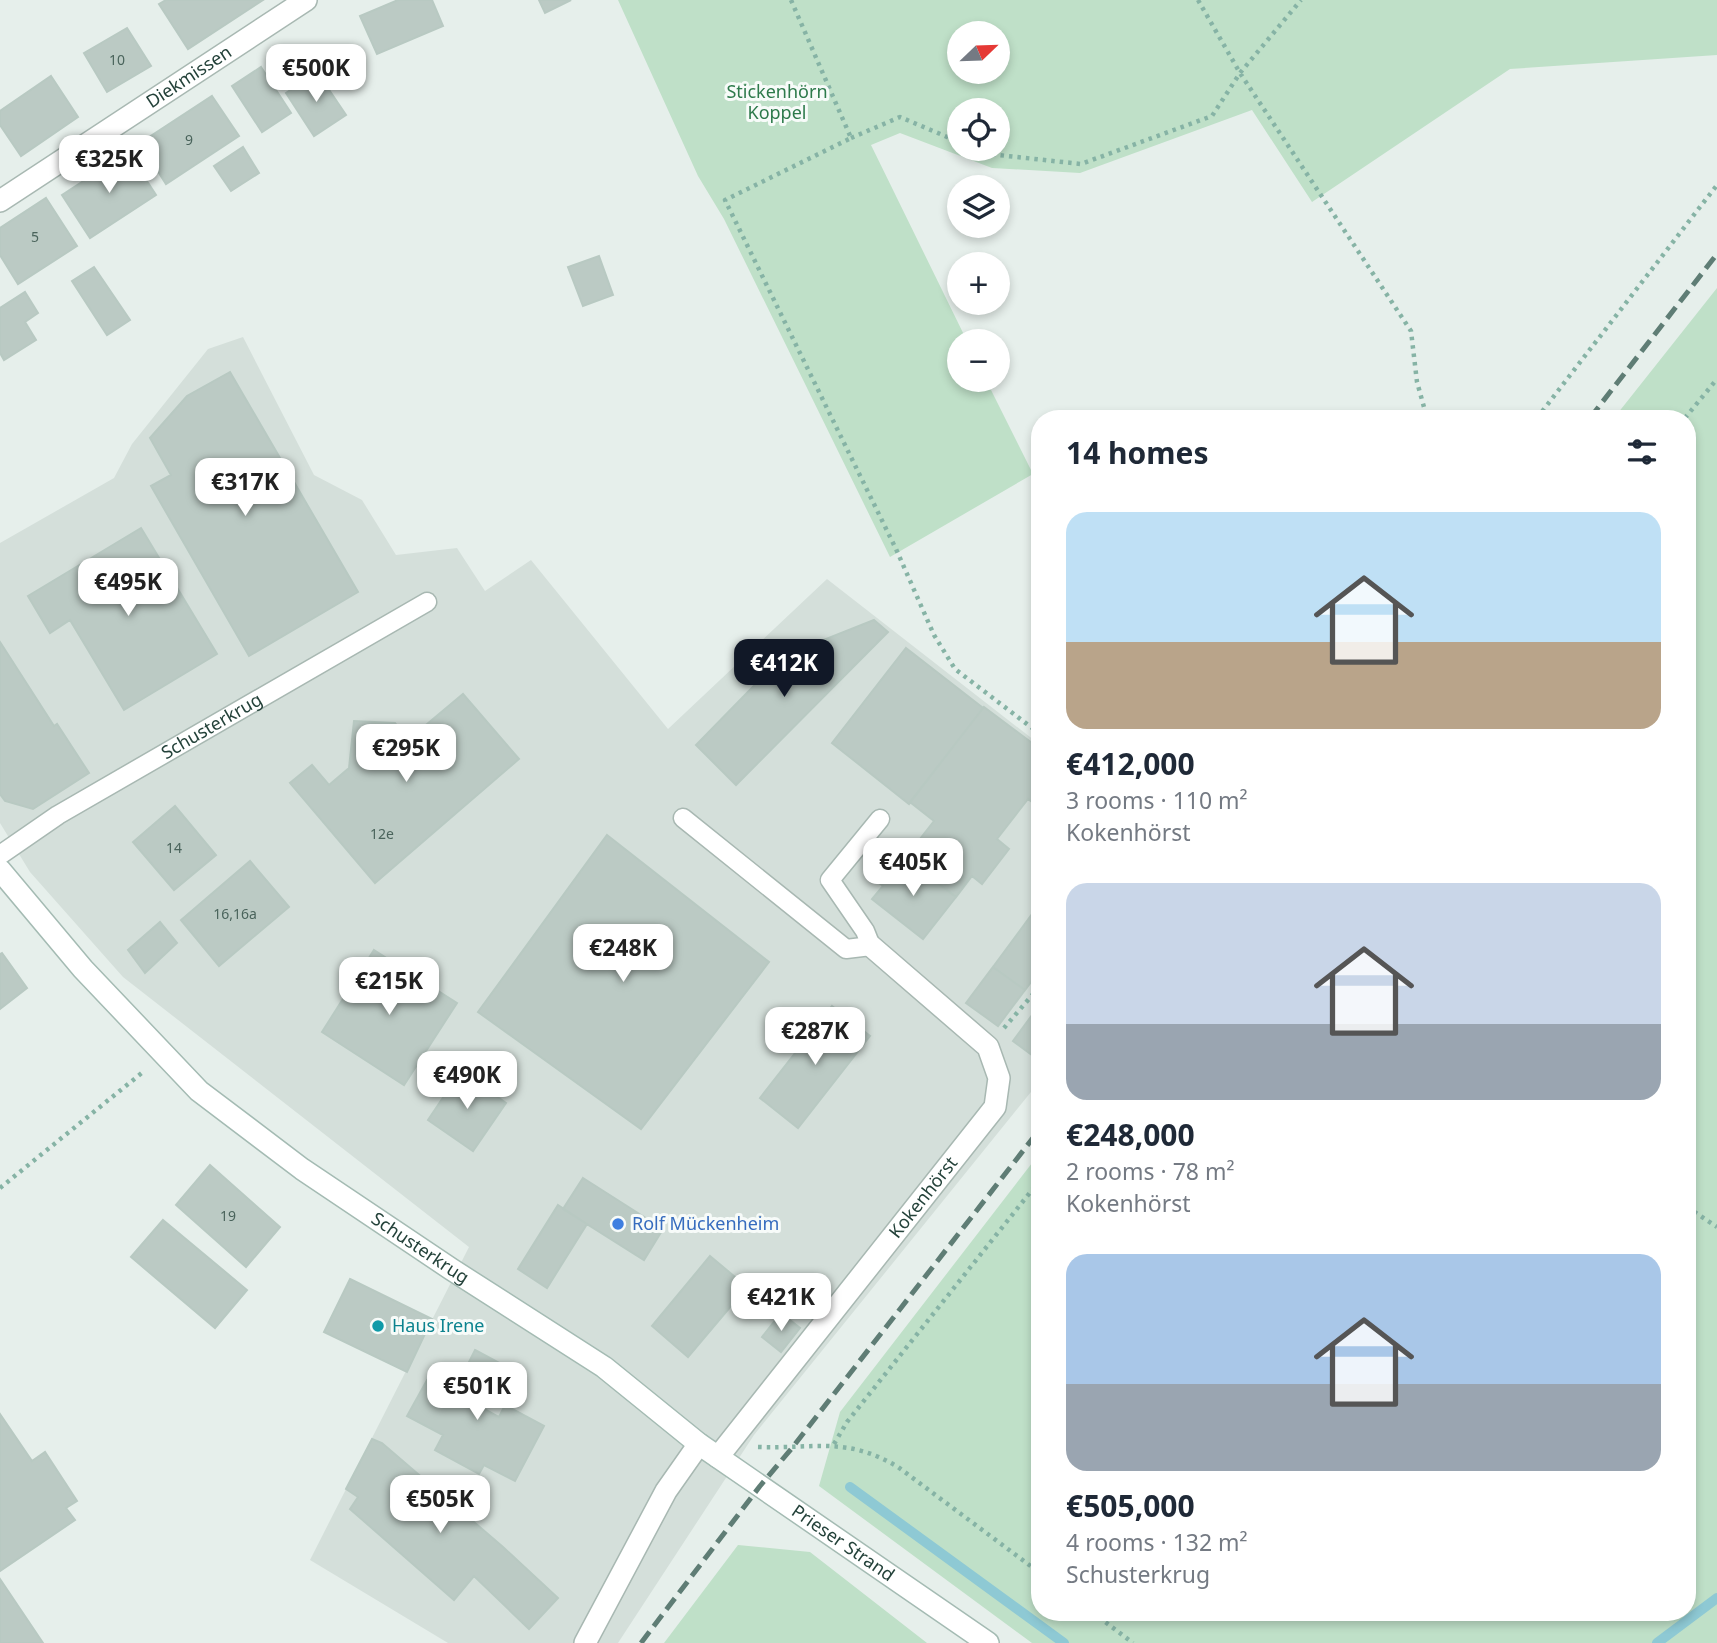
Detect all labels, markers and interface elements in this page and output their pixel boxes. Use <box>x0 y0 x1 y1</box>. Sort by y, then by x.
north arrow <box>947 21 1010 84</box>
map controls <box>947 21 1010 392</box>
street label: Diekmissen <box>141 39 236 113</box>
pin: €500K <box>267 44 365 104</box>
house number: 10 <box>109 50 125 69</box>
text: €500K <box>282 51 350 83</box>
park label: Stickenhörn Koppel <box>726 79 828 124</box>
button: locate <box>947 98 1010 161</box>
house number: 9 <box>185 130 193 149</box>
pin: €325K <box>60 136 158 195</box>
text: €325K <box>75 142 143 174</box>
button: layers <box>947 175 1010 238</box>
house number: 5 <box>31 227 39 246</box>
button: + <box>947 252 1010 315</box>
button: − <box>947 329 1010 392</box>
text: 14 homes <box>1066 432 1209 473</box>
icon: filters <box>1623 433 1661 471</box>
pin: €317K <box>196 458 294 518</box>
text: €317K <box>211 465 279 497</box>
icon: home <box>1301 557 1427 683</box>
pin: €495K <box>79 558 177 618</box>
text: €495K <box>94 565 162 597</box>
pin: €412K <box>735 640 833 699</box>
text: €412K <box>750 646 818 678</box>
street label: Schusterkrug <box>156 687 266 764</box>
pin: €295K <box>357 724 455 784</box>
text: €295K <box>372 731 440 763</box>
text: €412,000 <box>1066 743 1195 784</box>
text: 3 rooms · 110 m² <box>1066 784 1248 816</box>
text: Kokenhörst <box>1066 816 1191 848</box>
house number: 12e <box>370 824 394 843</box>
house number: 14 <box>166 838 182 857</box>
pin: €405K <box>864 838 962 898</box>
text: €405K <box>879 845 947 877</box>
house number: 16,16a <box>213 904 257 923</box>
pin: €248K <box>574 925 672 984</box>
icon: home <box>1301 928 1427 1054</box>
text: €248K <box>589 931 657 963</box>
pin: €215K <box>340 958 438 1017</box>
text: €215K <box>355 964 423 996</box>
pin: €287K <box>766 1007 864 1067</box>
text: €287K <box>781 1014 849 1046</box>
pin: €490K <box>418 1052 516 1111</box>
text: €490K <box>433 1058 501 1090</box>
text: €248,000 <box>1066 1114 1195 1155</box>
street label: Kokenhörst <box>883 1151 963 1243</box>
text: 2 rooms · 78 m² <box>1066 1155 1235 1187</box>
text: Kokenhörst <box>1066 1187 1191 1219</box>
house number: 19 <box>220 1206 236 1225</box>
street label: Schusterkrug <box>367 1206 474 1289</box>
place label: Rolf Mückenheim <box>632 1211 779 1235</box>
marker: Rolf Mückenheim <box>610 1216 626 1232</box>
pin: €421K <box>732 1274 830 1333</box>
text: €421K <box>747 1280 815 1312</box>
icon: home <box>1301 1299 1427 1425</box>
place label: Haus Irene <box>392 1313 484 1337</box>
marker: Haus Irene <box>370 1318 386 1334</box>
pin: €501K <box>428 1362 526 1422</box>
text: €501K <box>443 1369 511 1401</box>
pin: €505K <box>391 1476 489 1535</box>
text: €505K <box>406 1482 474 1514</box>
text: €505,000 <box>1066 1485 1195 1526</box>
street label: Prieser Strand <box>787 1498 900 1586</box>
text: 4 rooms · 132 m² <box>1066 1526 1248 1558</box>
text: Schusterkrug <box>1066 1558 1210 1590</box>

